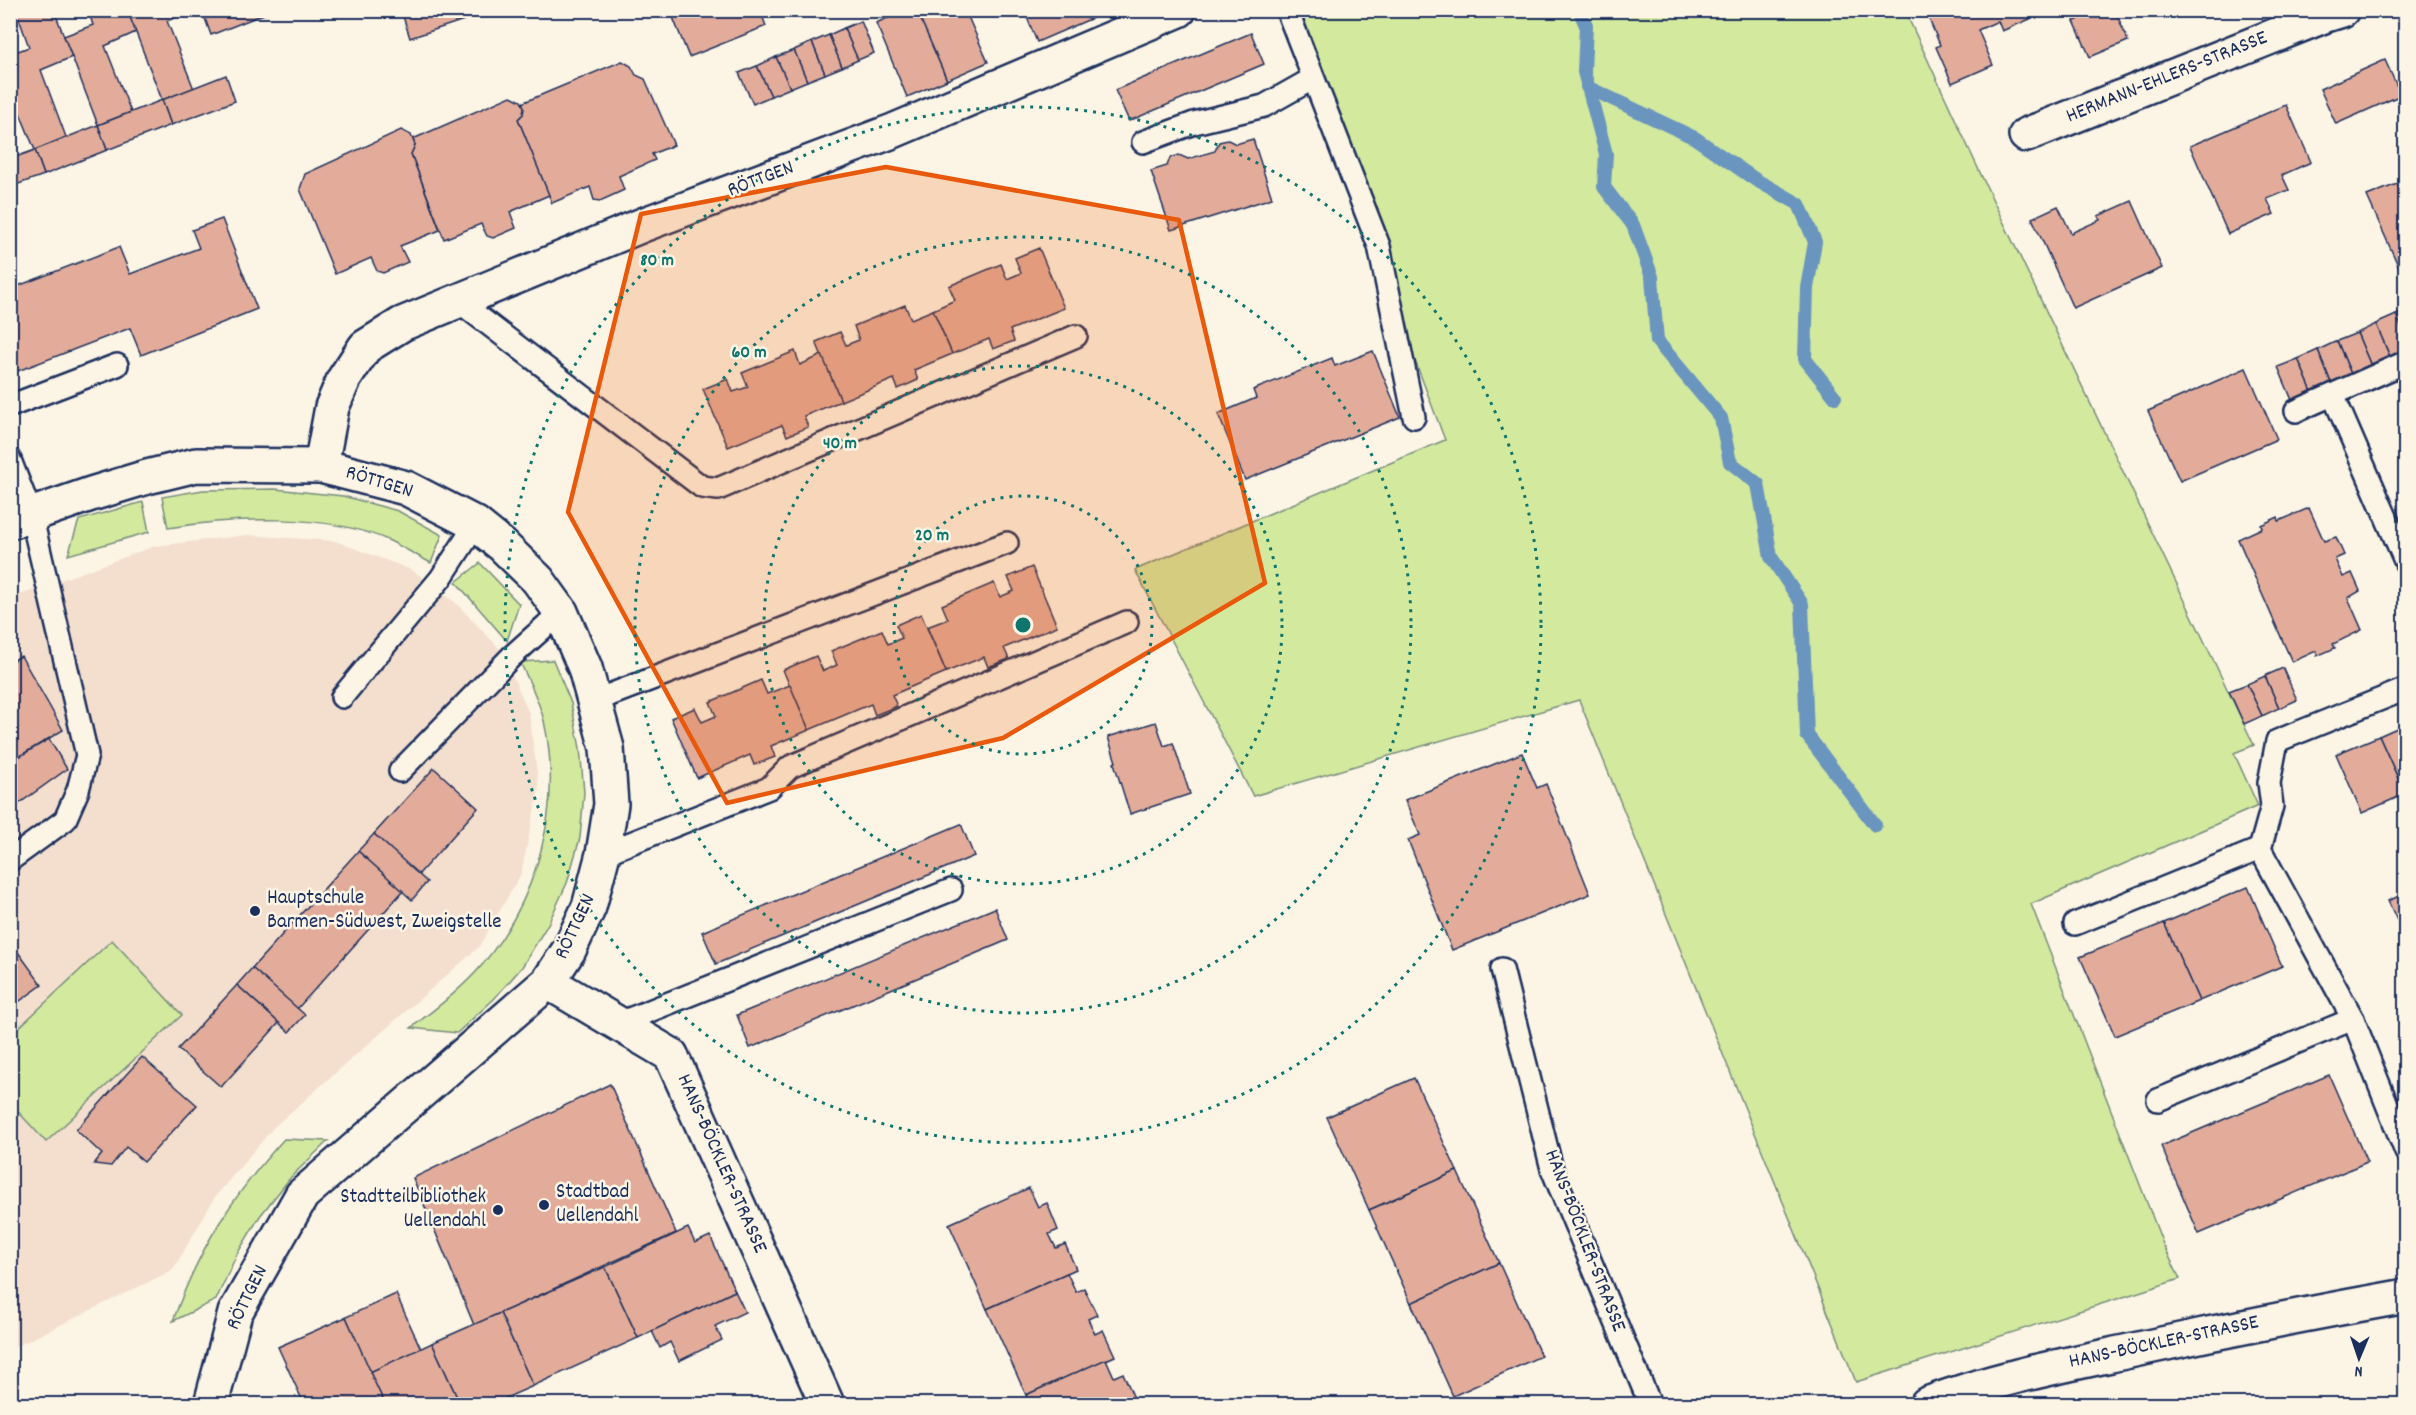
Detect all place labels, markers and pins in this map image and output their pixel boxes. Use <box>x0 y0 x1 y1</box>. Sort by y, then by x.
centre of rings <box>1013 615 1033 635</box>
place label: Hauptschule Barmen-Südwest, Zweigstelle <box>267 884 502 938</box>
marker: Hauptschule Barmen-Südwest, Zweigstelle <box>248 904 262 918</box>
place label: Stadtbad Uellendahl <box>556 1178 639 1232</box>
place label: Stadtteilbibliothek Uellendahl <box>340 1183 486 1237</box>
marker: Stadtbad Uellendahl <box>537 1198 551 1212</box>
marker: Stadtteilbibliothek Uellendahl <box>491 1203 505 1217</box>

